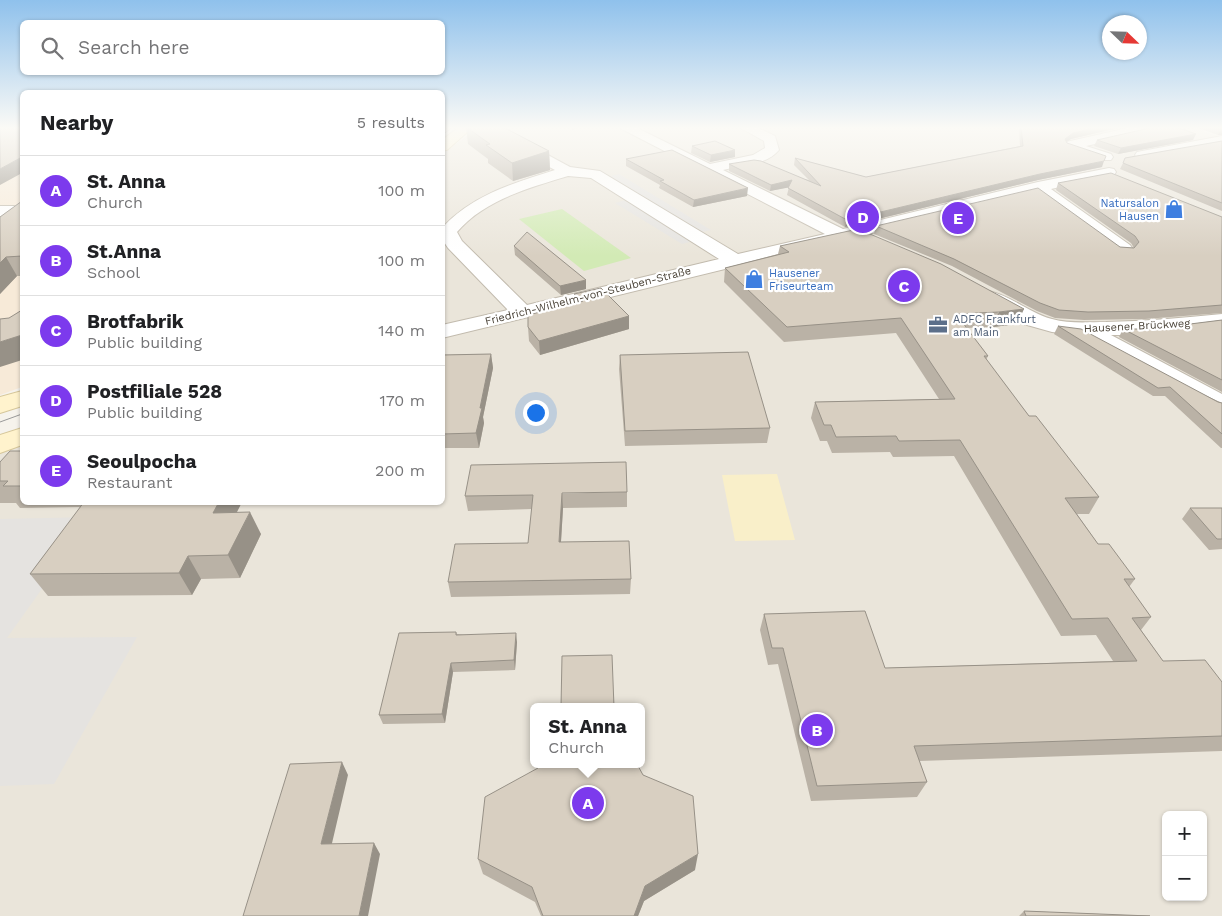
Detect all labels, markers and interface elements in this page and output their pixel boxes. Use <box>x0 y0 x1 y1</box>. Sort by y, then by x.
north arrow <box>1102 15 1147 60</box>
search box <box>20 20 445 75</box>
icon: search <box>38 34 66 62</box>
text: Search here <box>78 36 189 59</box>
text: Nearby <box>40 110 113 135</box>
text: 5 results <box>357 113 425 132</box>
text: St. Anna <box>87 170 166 193</box>
text: A <box>51 181 61 200</box>
text: 100 m <box>378 181 425 200</box>
text: Church <box>87 193 143 212</box>
place label: Natursalon Hausen <box>1101 197 1159 223</box>
pin: D <box>847 198 879 236</box>
shop icon: Natursalon Hausen <box>1163 198 1185 220</box>
pin: E <box>942 199 974 237</box>
text: St.Anna <box>87 240 161 263</box>
text: B <box>51 251 61 270</box>
text: 100 m <box>378 251 425 270</box>
text: School <box>87 263 140 282</box>
street label: Friedrich-Wilhelm-von-Steuben-Straße <box>484 264 692 328</box>
place label: Hausener Friseurteam <box>769 267 833 293</box>
pin: C <box>888 267 920 305</box>
shop icon: Hausener Friseurteam <box>743 268 765 290</box>
text: Brotfabrik <box>87 310 184 333</box>
place label: ADFC Frankfurt am Main <box>953 313 1036 339</box>
office icon: ADFC Frankfurt am Main <box>927 314 949 336</box>
street label: Hausener Brückweg <box>1084 317 1191 335</box>
text: C <box>51 321 61 340</box>
text: 140 m <box>378 321 425 340</box>
text: Public building <box>87 333 202 352</box>
text: Postfiliale 528 <box>87 380 222 403</box>
text: D <box>50 391 62 410</box>
text: 170 m <box>379 391 425 410</box>
your location <box>523 400 549 426</box>
text: Public building <box>87 403 202 422</box>
text: Seoulpocha <box>87 450 196 473</box>
text: E <box>51 461 61 480</box>
text: 200 m <box>375 461 425 480</box>
text: Restaurant <box>87 473 173 492</box>
popup <box>530 703 645 768</box>
pin: B <box>801 711 833 749</box>
text: St. Anna <box>548 715 627 738</box>
text: Church <box>548 738 604 757</box>
pin: A <box>572 784 604 822</box>
map controls <box>1162 811 1207 901</box>
button: + <box>1162 811 1207 856</box>
button: − <box>1162 856 1207 901</box>

